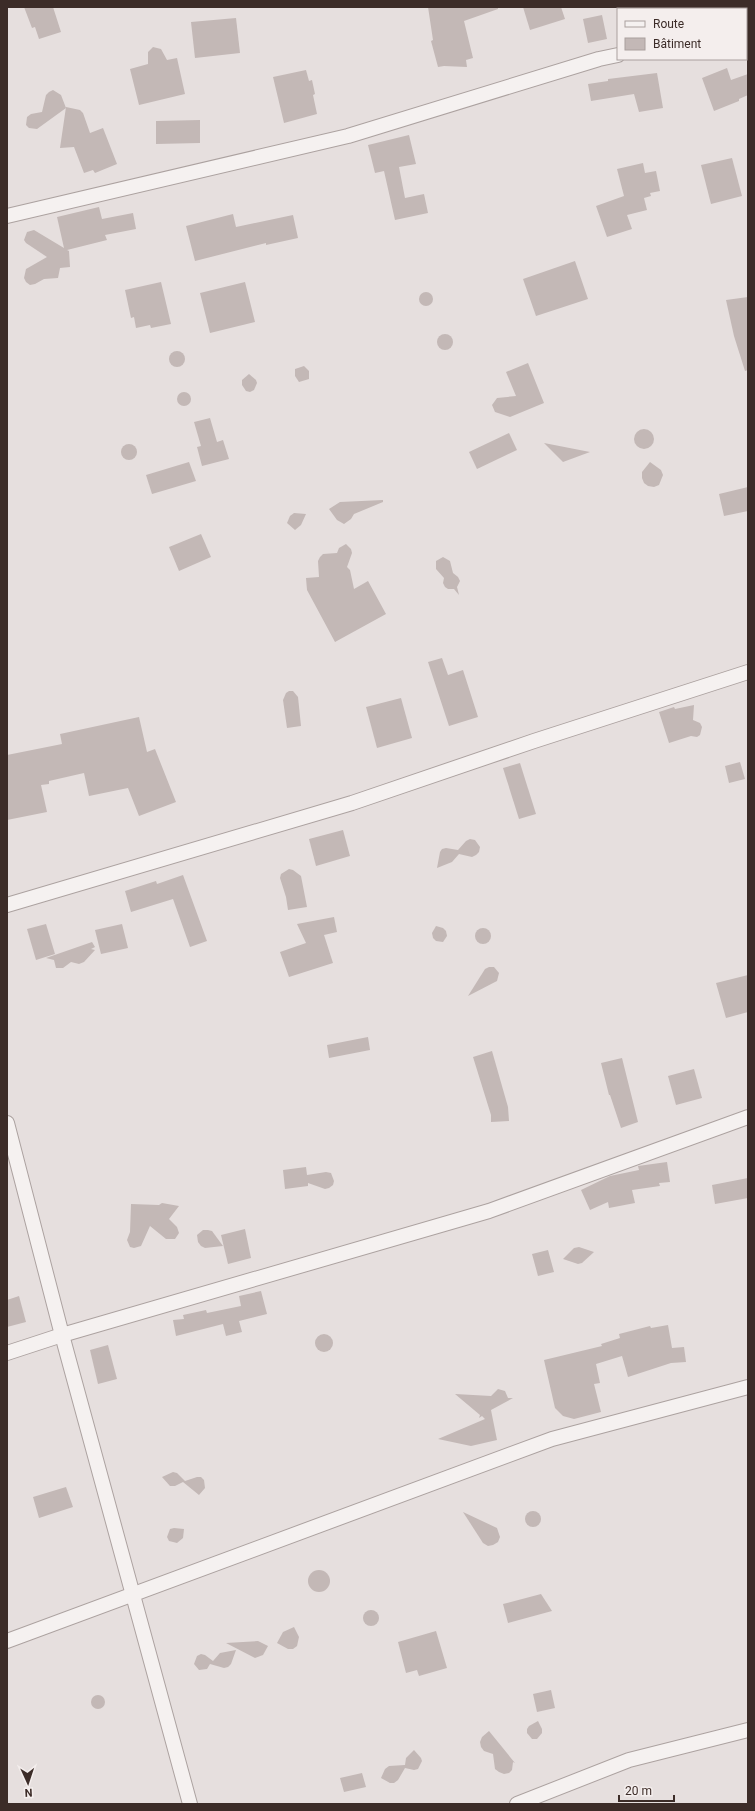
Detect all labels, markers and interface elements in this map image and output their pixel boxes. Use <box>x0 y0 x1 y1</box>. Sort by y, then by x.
legend <box>617 8 747 60</box>
text: Route <box>653 17 684 31</box>
text: Bâtiment <box>653 37 701 51</box>
north arrow <box>8 1763 48 1803</box>
scale bar <box>619 1777 674 1803</box>
text: 20 m <box>625 1784 652 1798</box>
text: N <box>24 1786 33 1799</box>

